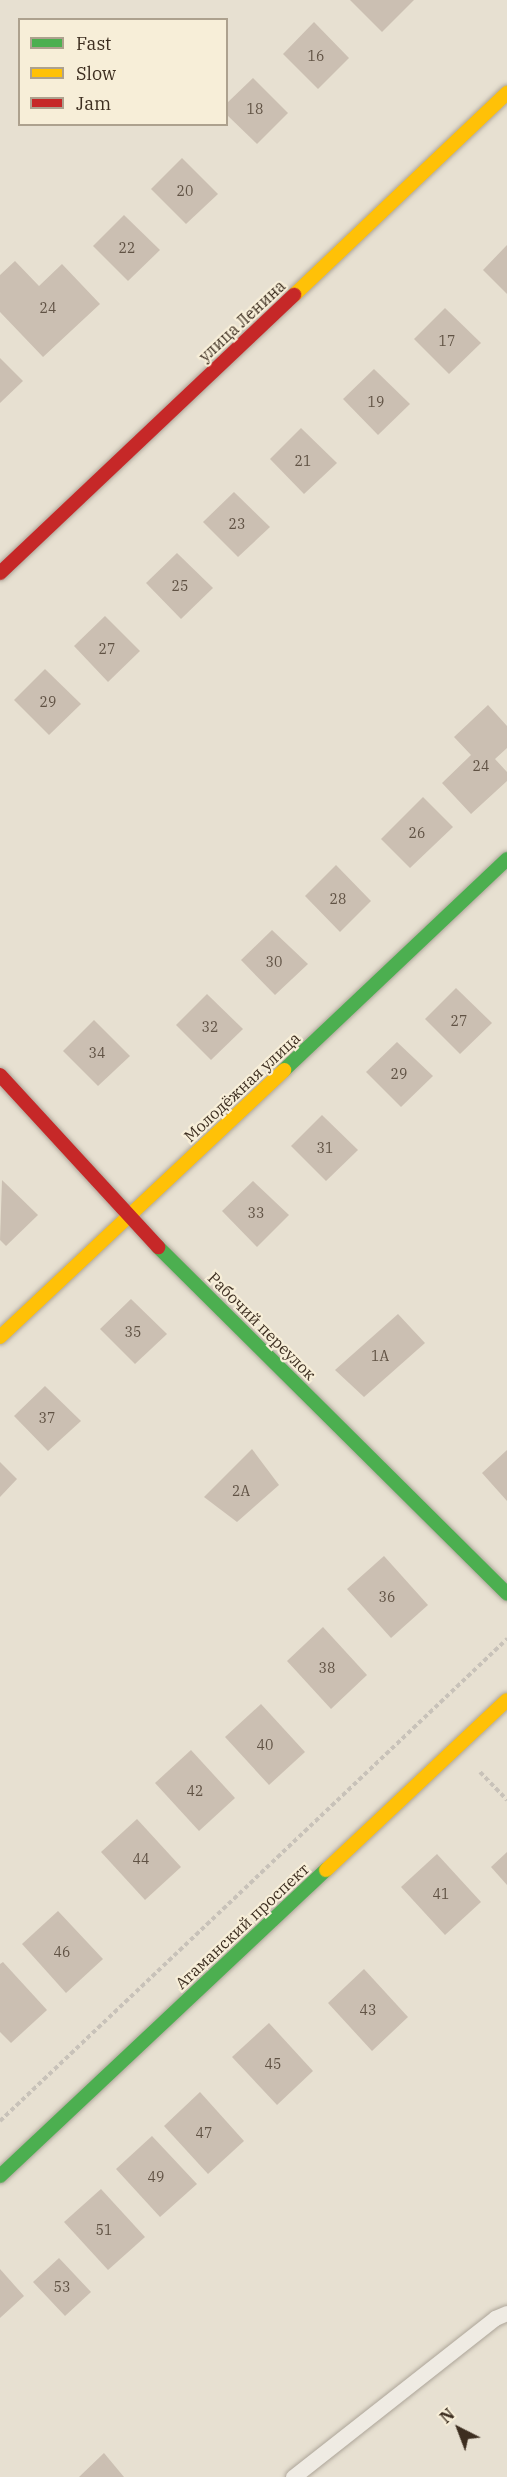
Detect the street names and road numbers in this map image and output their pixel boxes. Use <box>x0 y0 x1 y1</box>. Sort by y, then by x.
street label: улица Ленина <box>195 276 289 366</box>
street label: Молодёжная улица <box>180 1028 304 1146</box>
street label: Рабочий переулок <box>204 1268 320 1384</box>
street label: Атаманский проспект <box>171 1859 313 1993</box>

